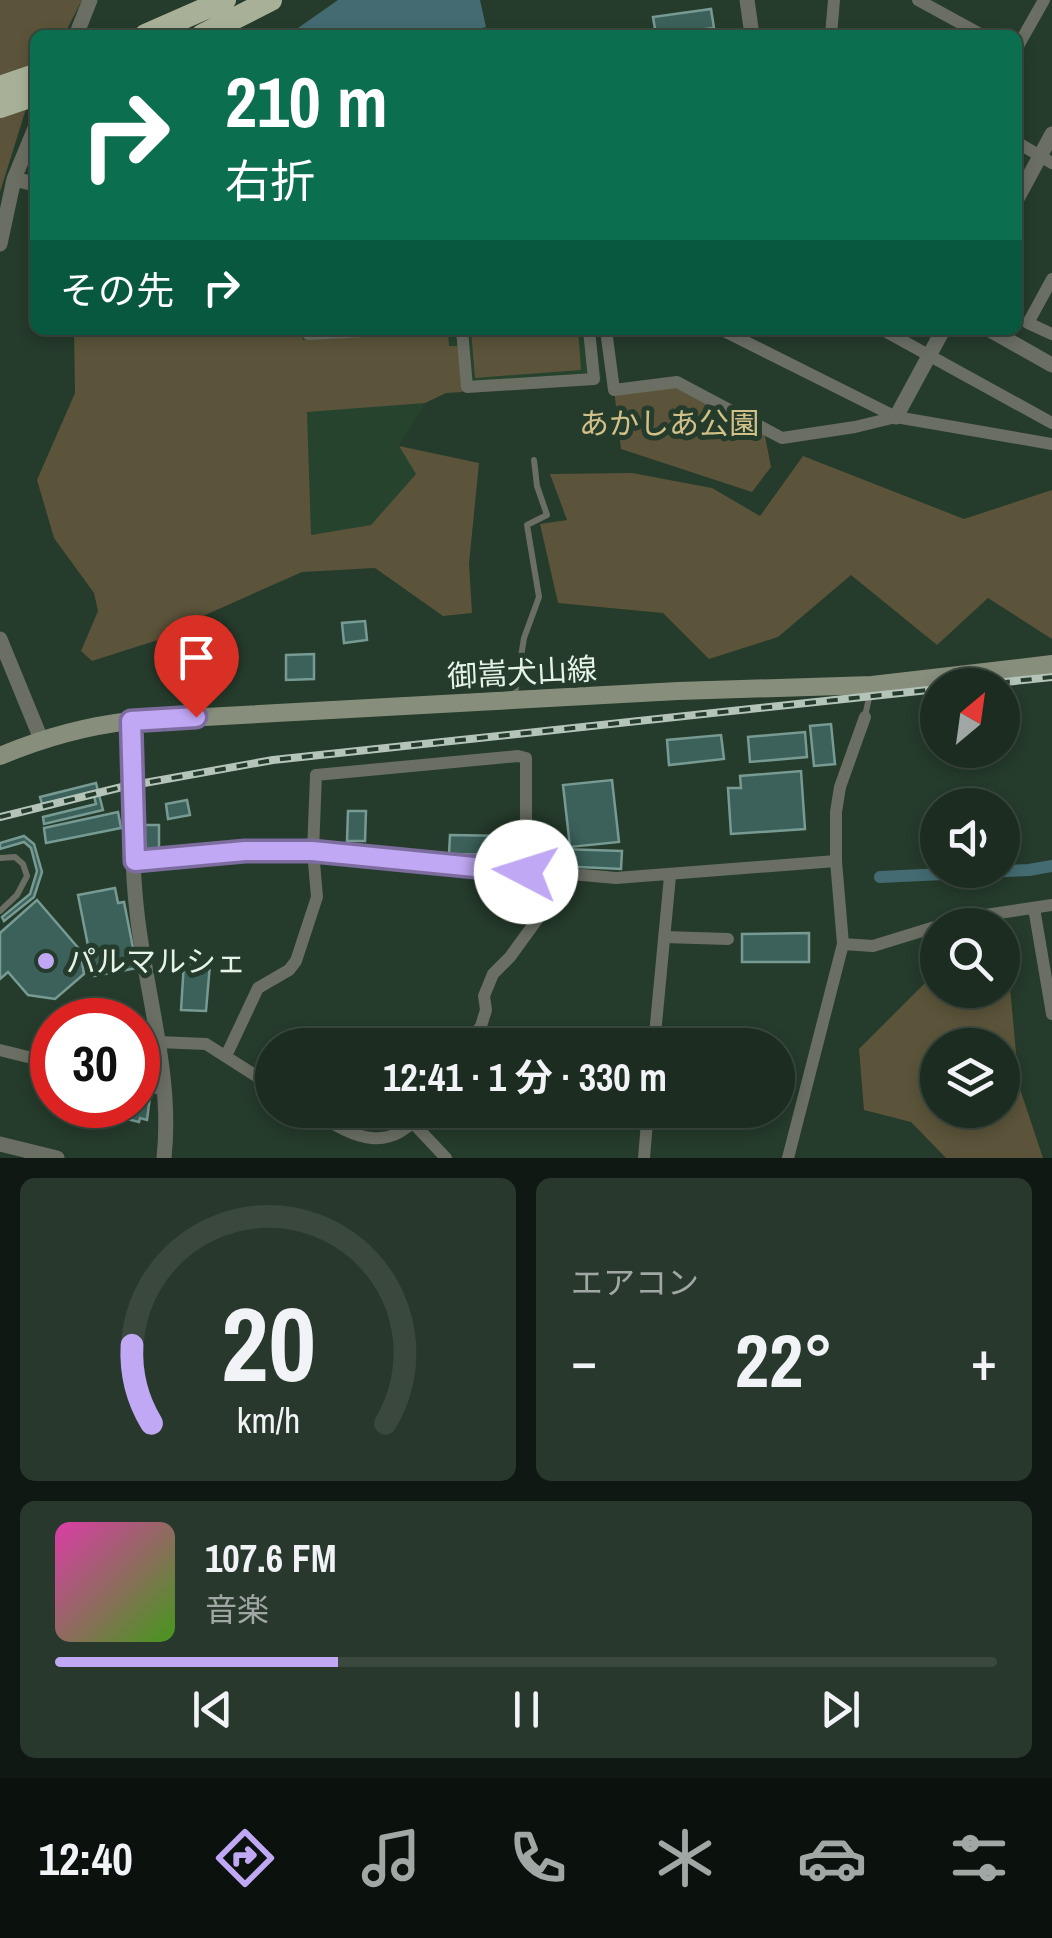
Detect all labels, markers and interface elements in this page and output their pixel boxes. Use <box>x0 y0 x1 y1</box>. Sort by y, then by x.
text: 210 m <box>225 55 388 149</box>
icon: right <box>60 70 190 200</box>
text: 右折 <box>225 150 315 211</box>
icon: right <box>194 260 249 315</box>
text: その先 <box>60 265 174 316</box>
park label: あかしあ公園 <box>579 403 759 443</box>
pin <box>154 615 239 718</box>
icon: arrive <box>169 630 224 685</box>
street label: 御嵩犬山線 <box>446 648 598 696</box>
north arrow <box>920 668 1020 768</box>
map controls <box>920 668 1020 1128</box>
button: sound <box>920 788 1020 888</box>
position arrow <box>474 820 578 924</box>
button: search <box>920 908 1020 1008</box>
place label: パルマルシェ <box>66 941 246 981</box>
marker: パルマルシェ <box>35 950 57 972</box>
speed limit sign: 30 <box>30 998 160 1128</box>
button: layers <box>920 1028 1020 1128</box>
text: 12:41 · 1 分 · 330 m <box>383 1052 667 1103</box>
text: エアコン <box>571 1261 699 1304</box>
text: 20 <box>221 1273 315 1413</box>
text: 22° <box>735 1309 833 1410</box>
text: − <box>571 1323 597 1397</box>
text: + <box>971 1323 997 1397</box>
text: km/h <box>236 1396 300 1444</box>
text: 107.6 FM <box>205 1533 337 1584</box>
text: 音楽 <box>205 1588 269 1631</box>
icon: previous <box>185 1682 240 1737</box>
icon: pause <box>499 1682 554 1737</box>
icon: next <box>813 1682 868 1737</box>
icon: directions <box>210 1823 280 1893</box>
icon: music <box>356 1823 426 1893</box>
icon: phone <box>503 1823 573 1893</box>
icon: climate <box>650 1823 720 1893</box>
icon: car <box>797 1823 867 1893</box>
icon: filters <box>944 1823 1014 1893</box>
text: 12:40 <box>38 1828 133 1889</box>

